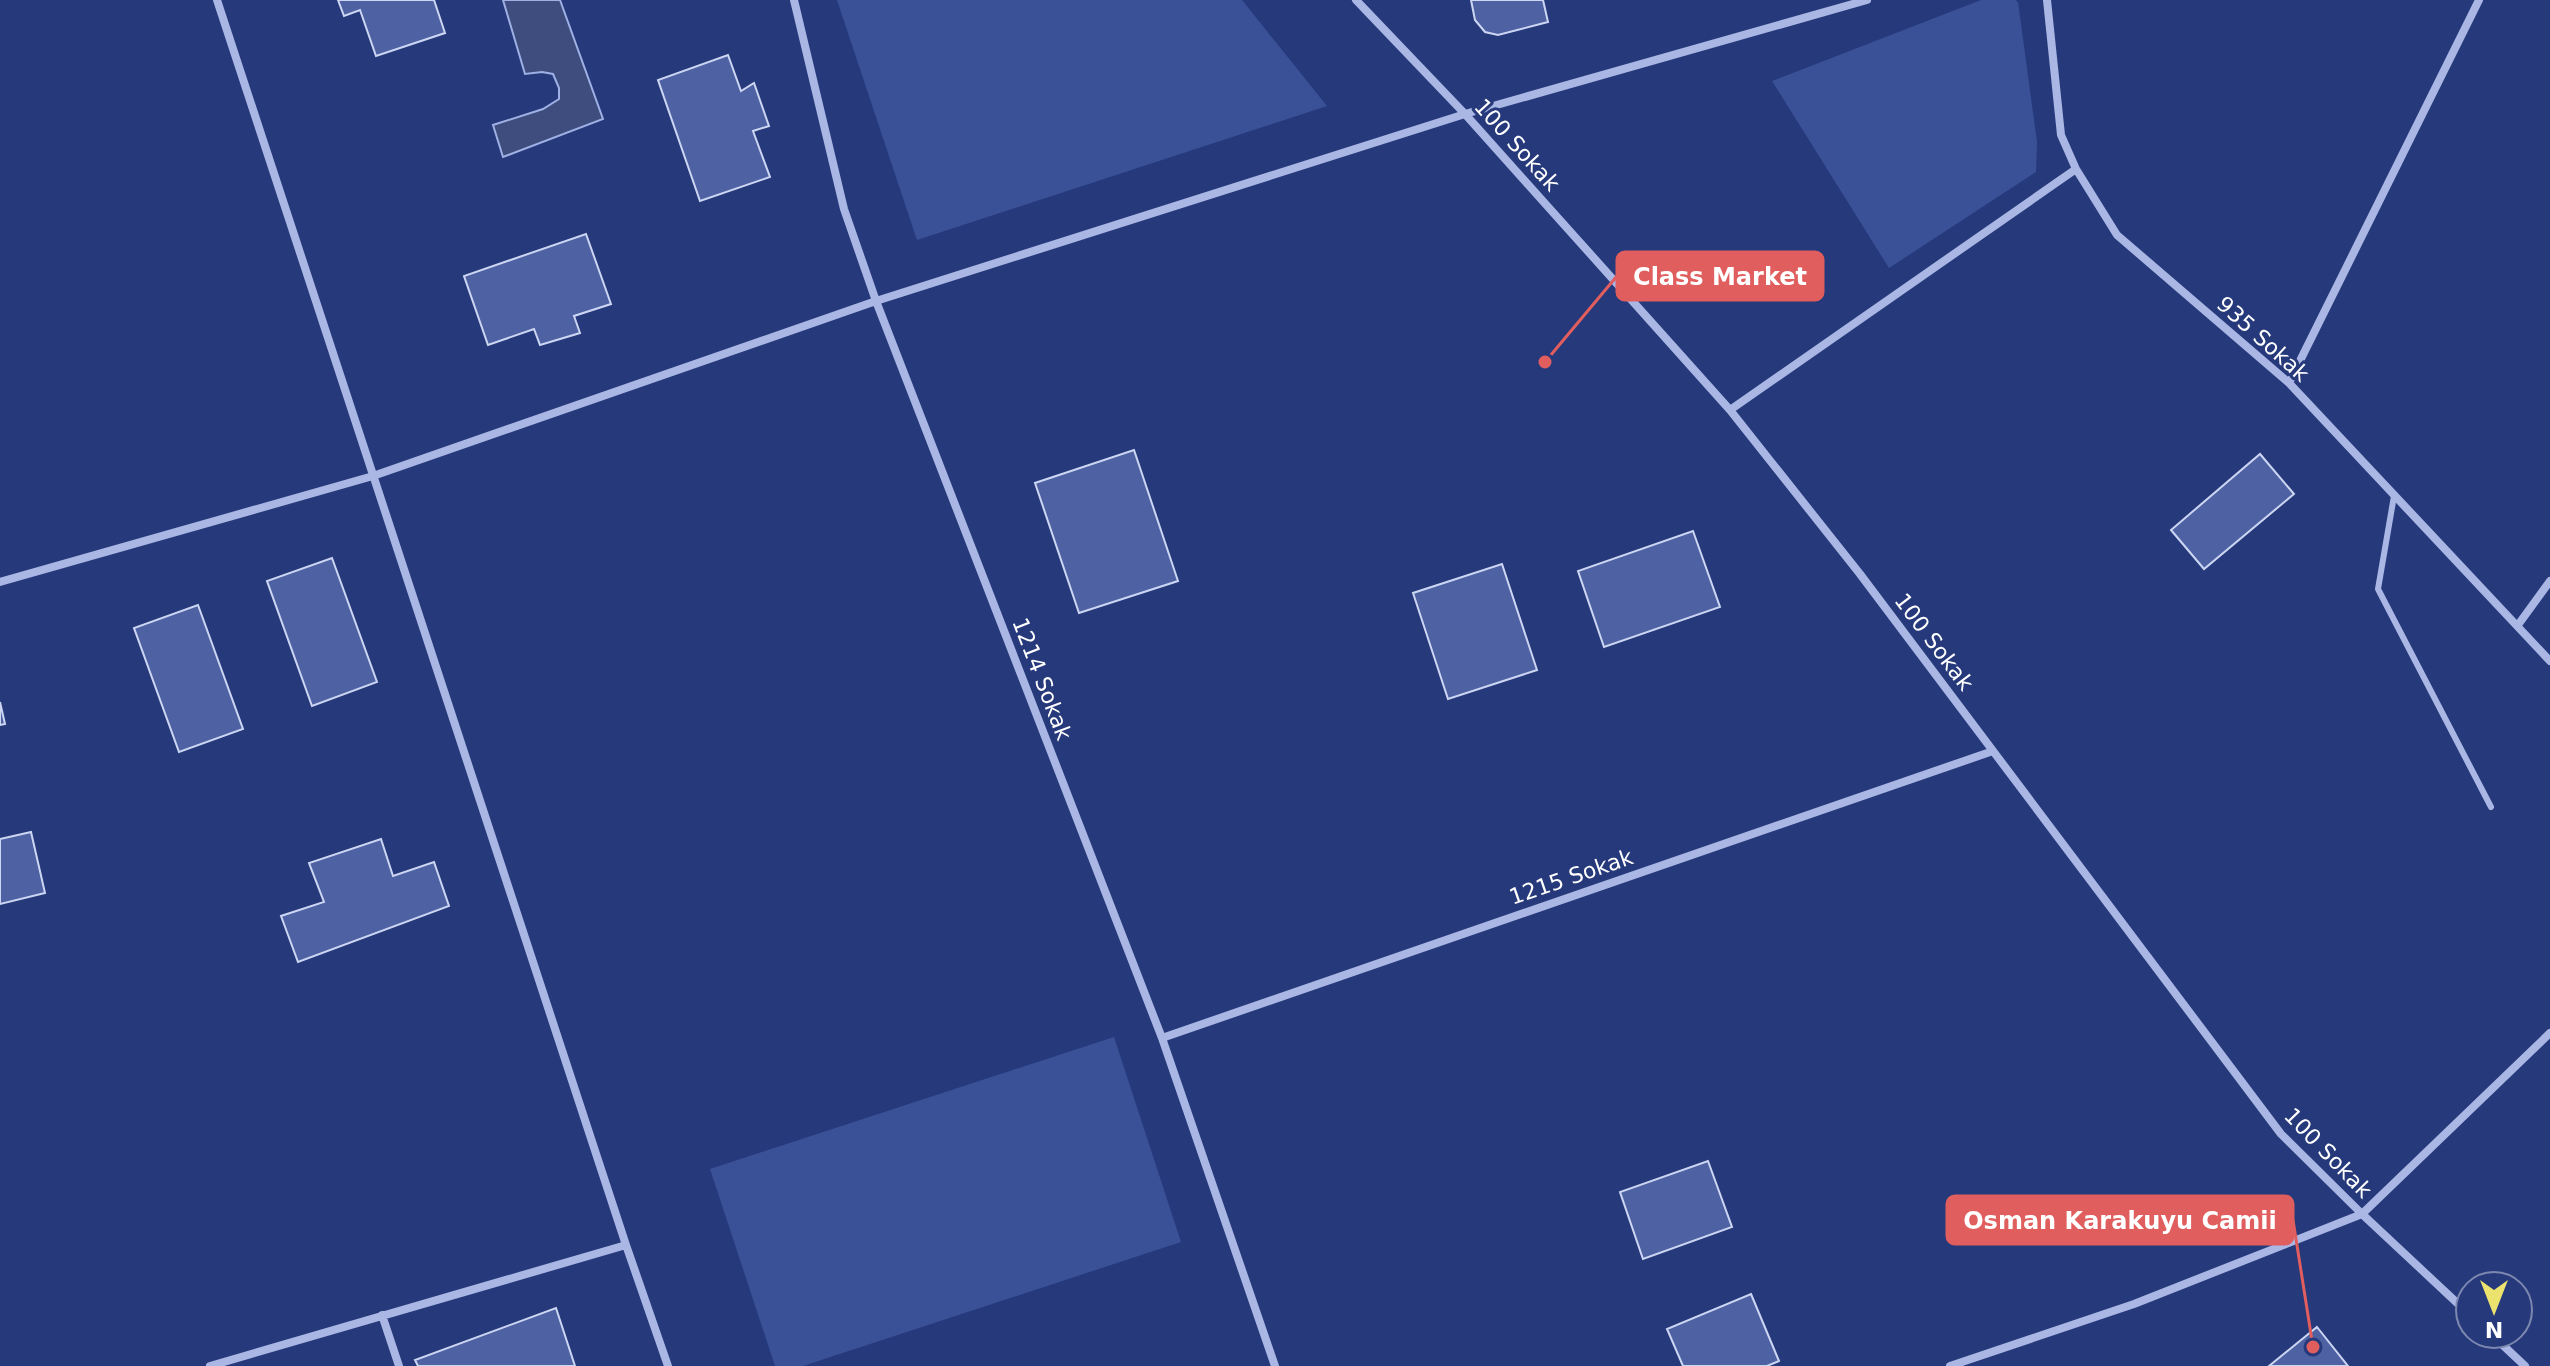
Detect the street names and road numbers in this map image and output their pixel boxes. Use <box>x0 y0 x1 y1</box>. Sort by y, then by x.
street label: 100 Sokak <box>1469 94 1565 196</box>
street label: 935 Sokak <box>2212 291 2314 387</box>
street label: 100 Sokak <box>1889 589 1979 696</box>
street label: 1214 Sokak <box>1007 614 1077 744</box>
street label: 1215 Sokak <box>1506 844 1636 910</box>
street label: 100 Sokak <box>2279 1103 2377 1203</box>

